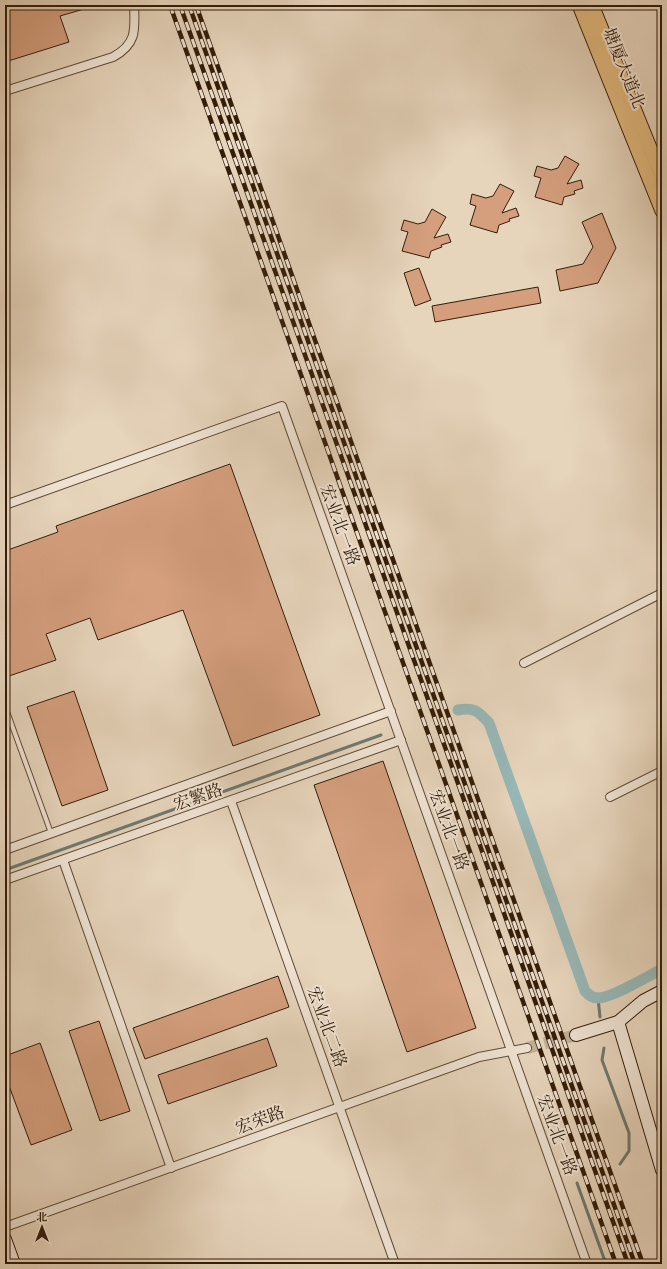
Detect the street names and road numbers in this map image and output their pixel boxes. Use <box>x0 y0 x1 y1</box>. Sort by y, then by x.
street label: 塘厦大道北 <box>597 24 651 112</box>
street label: 宏业北一路 <box>315 481 365 569</box>
street label: 宏繁路 <box>170 778 226 816</box>
street label: 宏业北一路 <box>424 786 474 874</box>
street label: 宏业北二路 <box>302 983 352 1071</box>
street label: 宏业北一路 <box>532 1091 582 1179</box>
street label: 宏荣路 <box>232 1100 288 1140</box>

